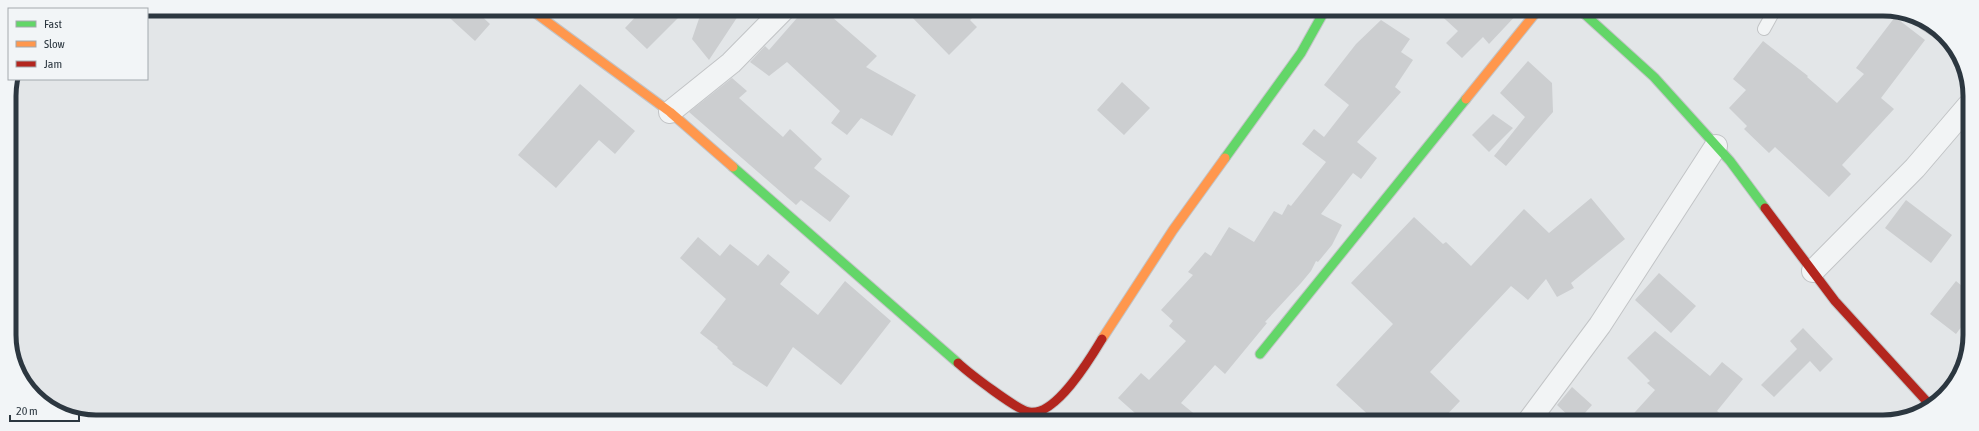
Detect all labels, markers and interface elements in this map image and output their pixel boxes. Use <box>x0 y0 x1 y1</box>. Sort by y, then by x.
legend <box>8 8 148 80</box>
text: Fast <box>44 17 62 31</box>
text: Slow <box>44 37 65 51</box>
text: Jam <box>44 57 62 71</box>
scale bar <box>10 397 79 423</box>
text: 20 m <box>16 404 38 418</box>

